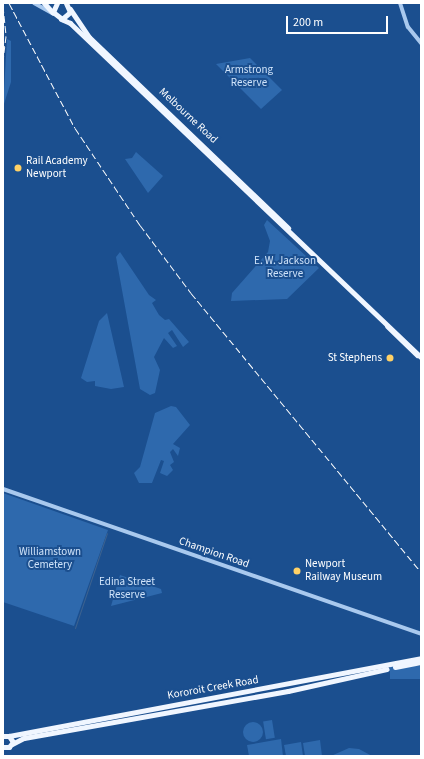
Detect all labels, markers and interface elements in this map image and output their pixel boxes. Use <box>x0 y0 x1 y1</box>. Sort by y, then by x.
scale bar <box>288 8 390 34</box>
text: 200 m <box>293 14 323 31</box>
park label: Armstrong Reserve <box>225 64 273 90</box>
street label: Melbourne Road <box>156 85 220 147</box>
place label: Rail Academy Newport <box>26 155 88 181</box>
marker: Rail Academy Newport <box>13 163 23 173</box>
park label: E. W. Jackson Reserve <box>254 255 316 281</box>
place label: St Stephens <box>328 351 382 365</box>
marker: St Stephens <box>385 353 395 363</box>
street label: Champion Road <box>177 535 251 571</box>
park label: Williamstown Cemetery <box>19 546 81 572</box>
place label: Newport Railway Museum <box>305 558 382 584</box>
marker: Newport Railway Museum <box>292 566 302 576</box>
park label: Edina Street Reserve <box>99 576 155 602</box>
street label: Kororoit Creek Road <box>166 673 260 703</box>

